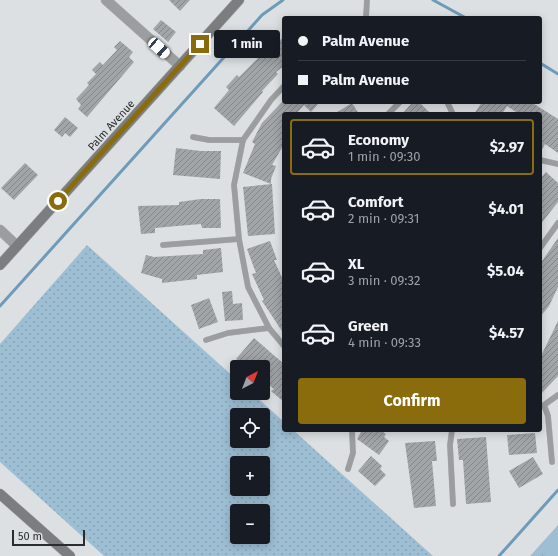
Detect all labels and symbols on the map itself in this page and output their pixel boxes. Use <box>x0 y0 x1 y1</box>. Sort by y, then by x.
callout: 1 min <box>214 30 280 58</box>
route end <box>191 35 209 53</box>
car <box>146 36 172 60</box>
street label: Palm Avenue <box>85 97 138 153</box>
route start <box>49 192 67 210</box>
north arrow <box>230 360 270 400</box>
scale bar <box>12 528 85 547</box>

